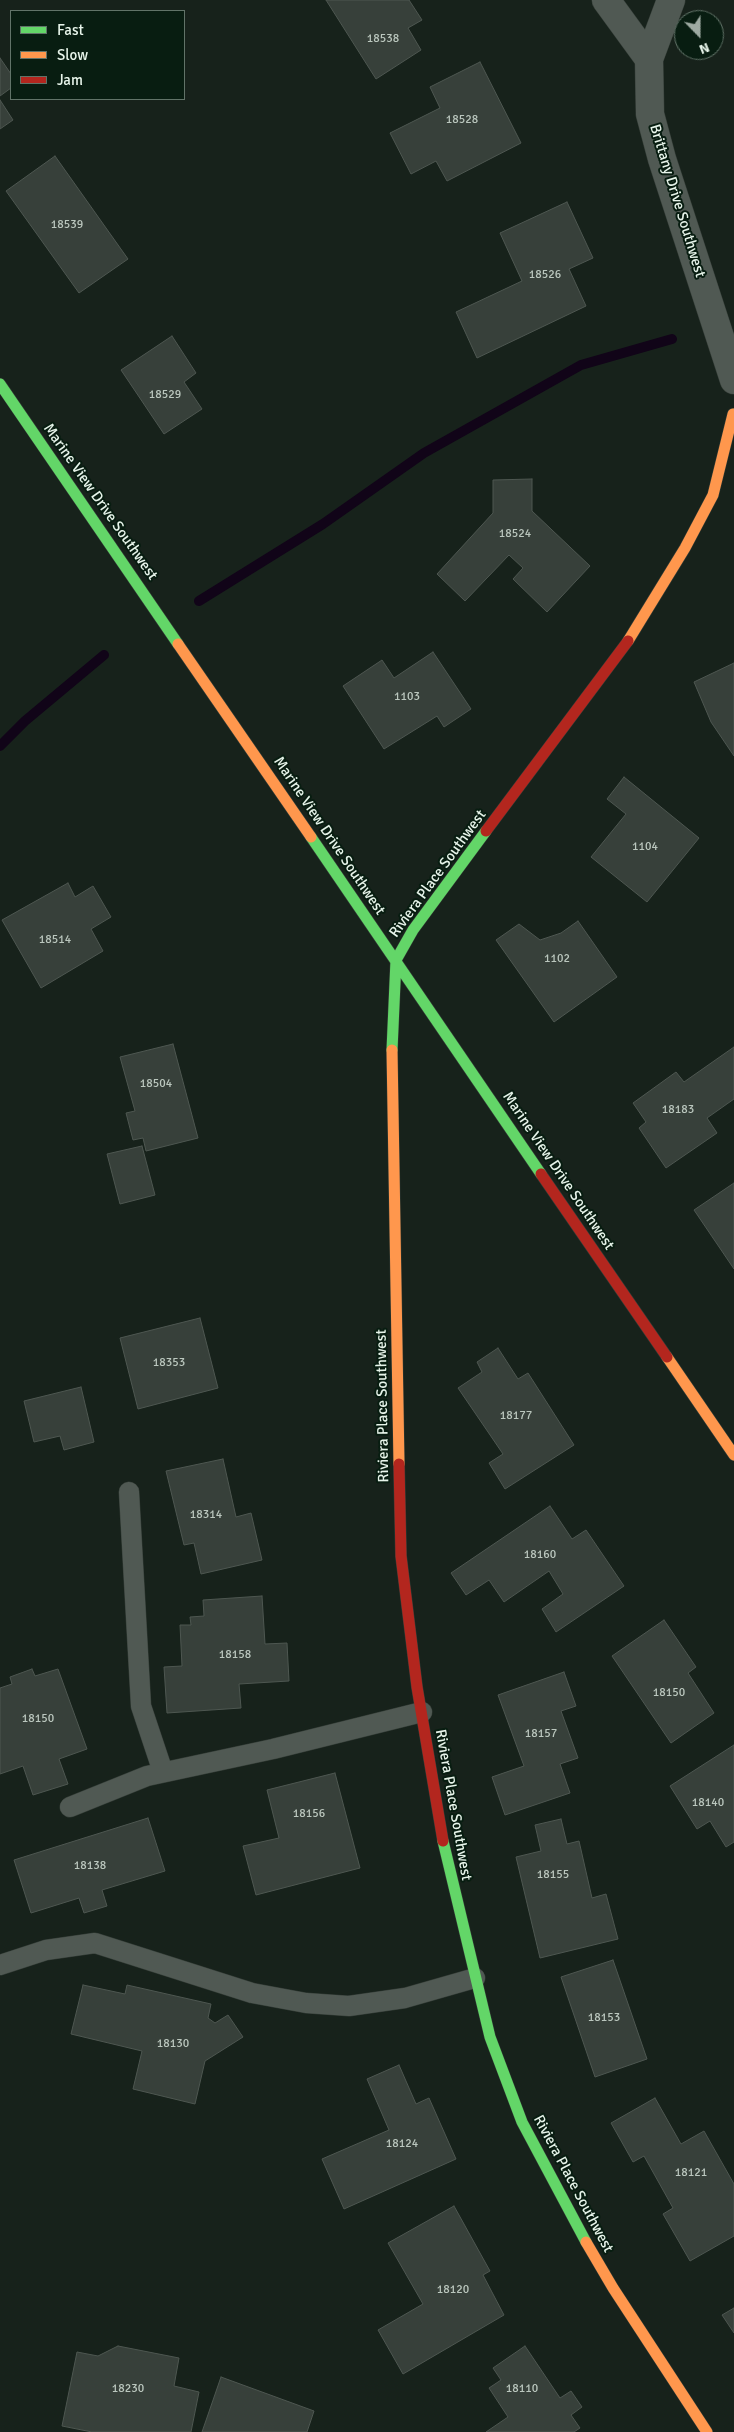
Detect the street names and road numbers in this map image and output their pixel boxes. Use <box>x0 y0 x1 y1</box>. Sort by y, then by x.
street label: Brittany Drive Southwest <box>645 122 709 280</box>
street label: Marine View Drive Southwest <box>39 420 161 584</box>
street label: Marine View Drive Southwest <box>269 753 389 919</box>
street label: Riviera Place Southwest <box>386 807 490 941</box>
street label: Marine View Drive Southwest <box>498 1088 618 1254</box>
street label: Riviera Place Southwest <box>373 1329 393 1483</box>
street label: Riviera Place Southwest <box>431 1728 475 1882</box>
street label: Riviera Place Southwest <box>529 2112 617 2256</box>

